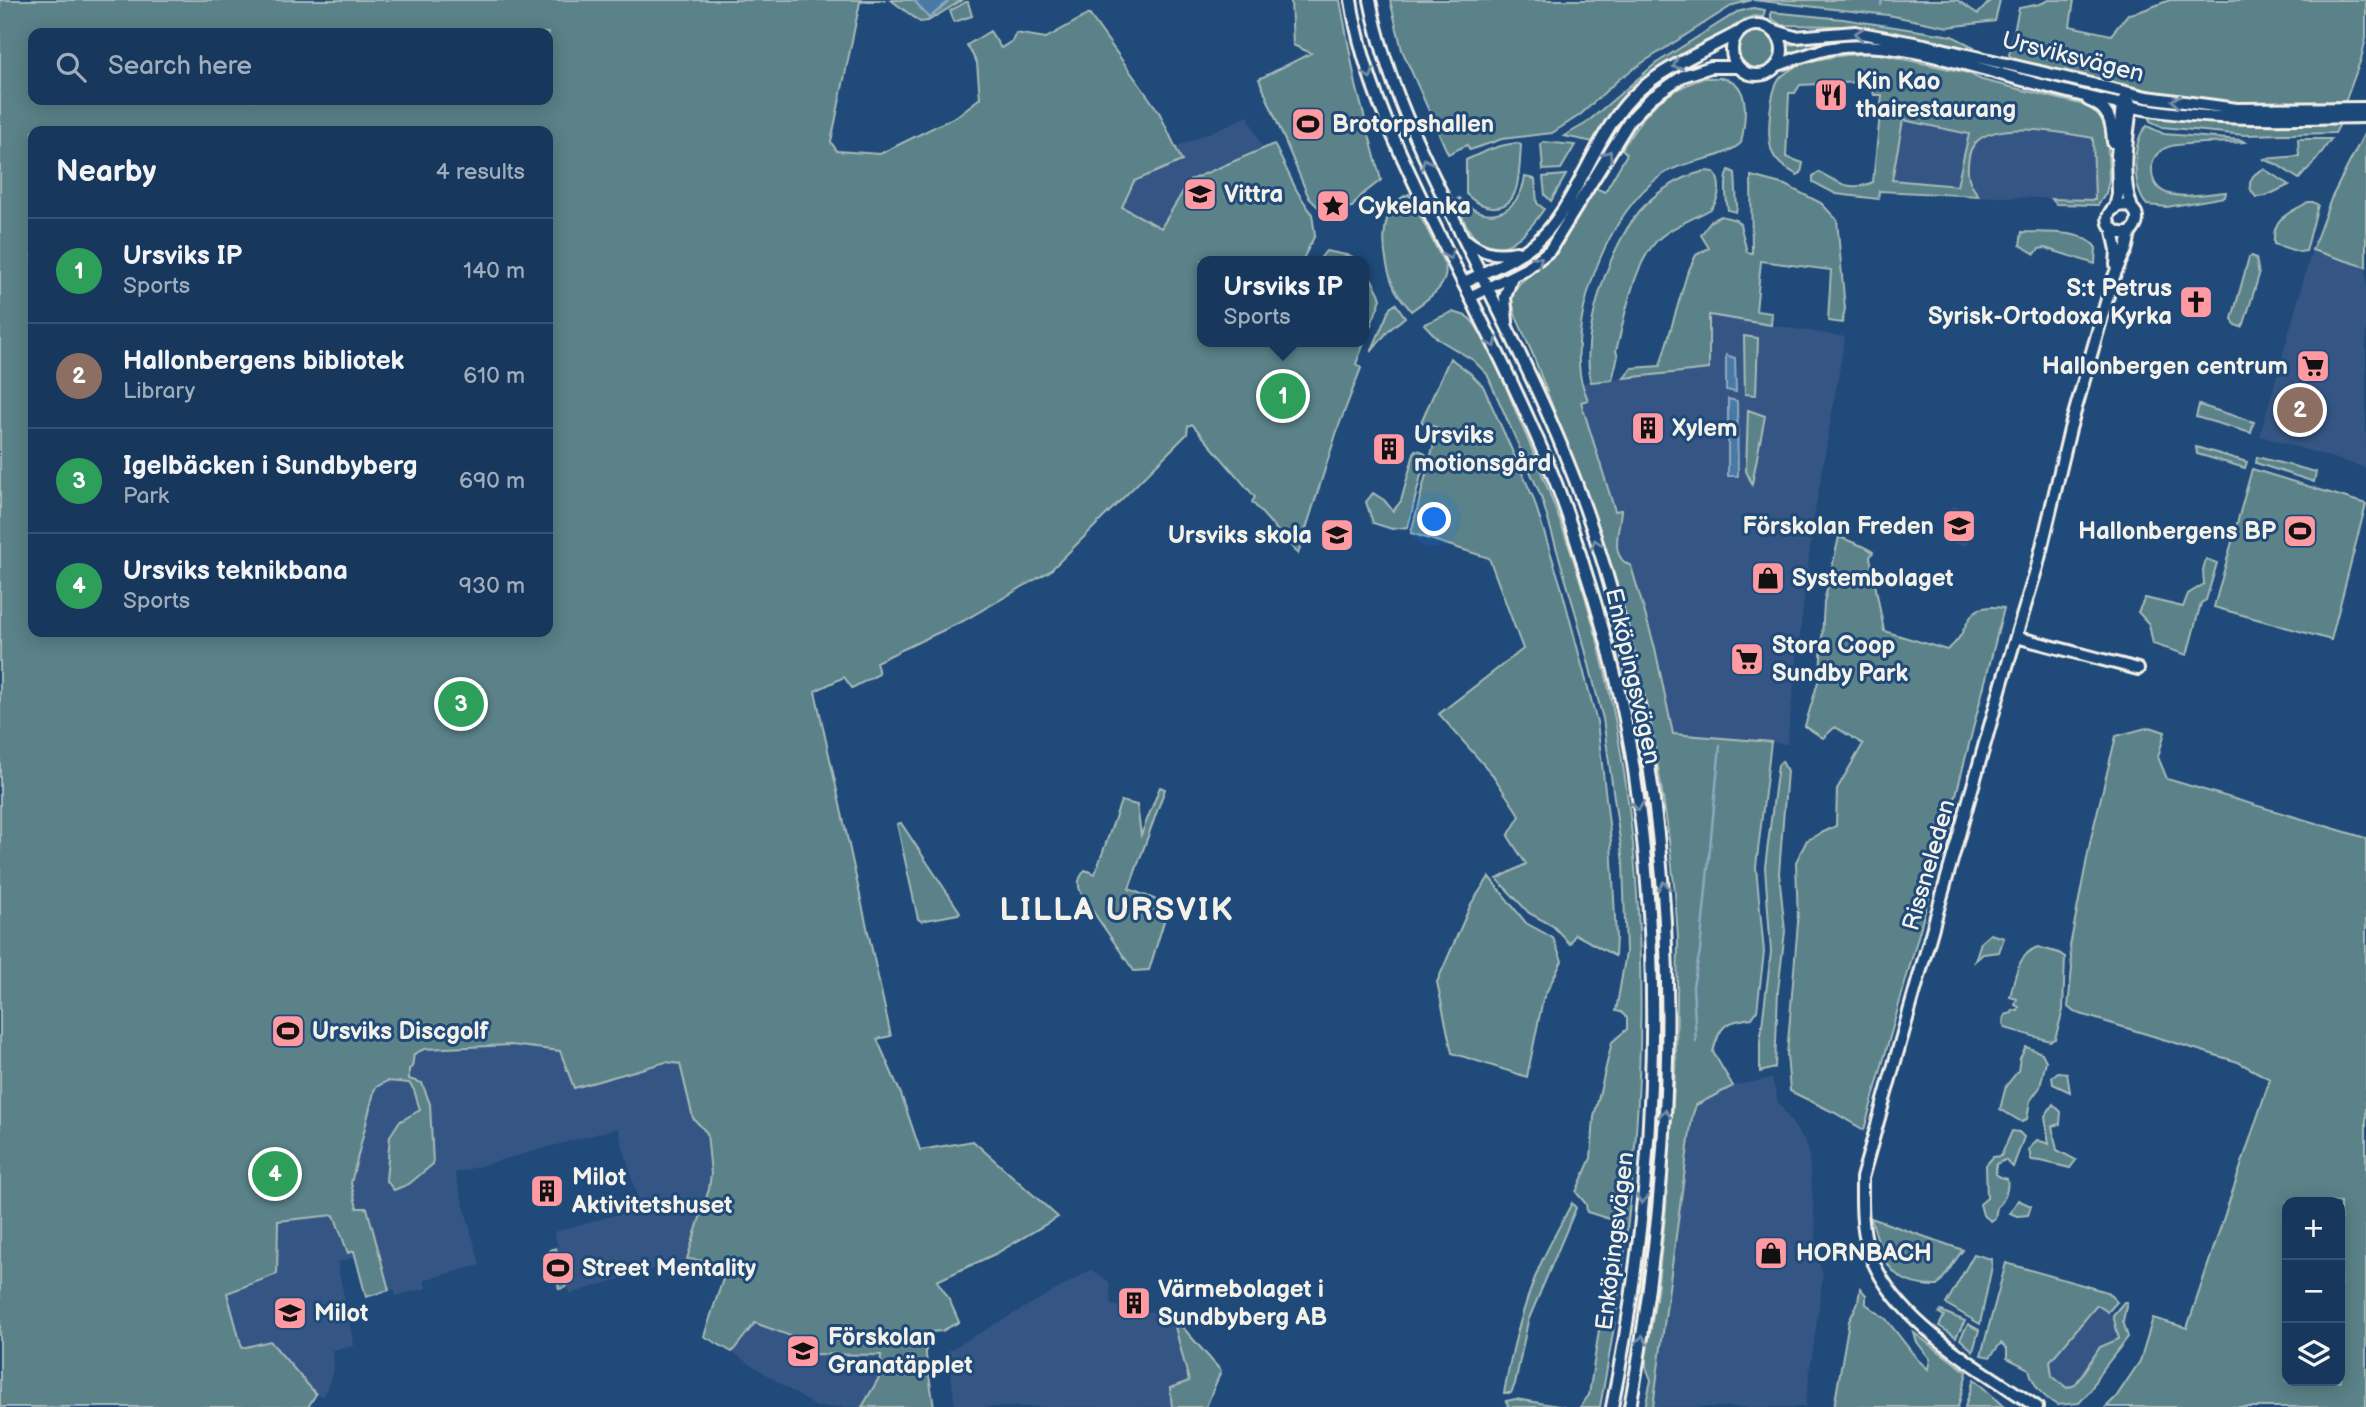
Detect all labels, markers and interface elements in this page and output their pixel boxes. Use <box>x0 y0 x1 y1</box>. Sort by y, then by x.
street label: Ursviksvägen <box>1999 25 2147 89</box>
one-way arrow <box>1853 27 1864 42</box>
search box <box>28 28 553 105</box>
icon: search <box>52 48 90 86</box>
text: Search here <box>108 51 252 82</box>
one-way arrow <box>1672 57 1684 70</box>
place label: Kin Kao thairestaurang <box>1855 67 2016 124</box>
one-way arrow <box>1361 68 1376 80</box>
restaurant icon: Kin Kao thairestaurang <box>1812 76 1850 114</box>
one-way arrow <box>2170 93 2182 108</box>
sports icon: Brotorpshallen <box>1289 105 1327 143</box>
place label: Brotorpshallen <box>1332 110 1494 139</box>
one-way arrow <box>1600 150 1613 163</box>
text: Nearby <box>56 154 156 190</box>
text: 4 results <box>436 158 525 186</box>
one-way arrow <box>1421 158 1435 170</box>
school or university icon: Vittra <box>1181 175 1219 213</box>
place label: Vittra <box>1224 180 1283 209</box>
place icon: Cykelanka <box>1314 187 1352 225</box>
place label: Cykelanka <box>1358 192 1471 221</box>
text: Ursviks IP <box>123 241 242 272</box>
one-way arrow <box>1441 248 1455 260</box>
popup <box>1197 256 1369 347</box>
one-way arrow <box>1531 256 1543 268</box>
text: 1 <box>74 257 84 285</box>
text: 140 m <box>463 257 525 285</box>
text: Sports <box>123 272 190 300</box>
text: Ursviks IP <box>1224 272 1342 303</box>
place label: S:t Petrus Syrisk-Ortodoxa Kyrka <box>1928 274 2172 331</box>
church icon: S:t Petrus Syrisk-Ortodoxa Kyrka <box>2177 283 2215 321</box>
text: Sports <box>1224 303 1291 331</box>
one-way arrow <box>1484 336 1498 348</box>
text: Hallonbergens bibliotek <box>123 346 404 377</box>
supermarket icon: Hallonbergen centrum <box>2294 347 2332 385</box>
place label: Hallonbergen centrum <box>2042 352 2288 381</box>
text: 2 <box>72 362 86 390</box>
text: 610 m <box>463 362 525 390</box>
pin: 1 <box>1260 370 1306 422</box>
text: Library <box>123 377 195 405</box>
pin: 2 <box>2277 384 2323 436</box>
building icon: Xylem <box>1629 409 1667 447</box>
place label: Xylem <box>1672 414 1738 443</box>
place label: Ursviks motionsgård <box>1414 421 1551 478</box>
building icon: Ursviks motionsgård <box>1370 430 1408 468</box>
text: Igelbäcken i Sundbyberg <box>123 451 417 482</box>
text: 3 <box>72 467 86 495</box>
text: 690 m <box>459 467 525 495</box>
text: Park <box>123 482 169 510</box>
your location <box>1417 502 1451 536</box>
school or university icon: Förskolan Freden <box>1940 507 1978 545</box>
place label: Förskolan Freden <box>1743 512 1934 541</box>
sports icon: Hallonbergens BP <box>2281 512 2319 550</box>
school or university icon: Ursviks skola <box>1318 516 1356 554</box>
place label: Hallonbergens BP <box>2078 517 2276 546</box>
place label: Ursviks skola <box>1168 521 1312 550</box>
one-way arrow <box>1590 538 1604 550</box>
text: Ursviks teknikbana <box>123 556 348 587</box>
shop icon: Systembolaget <box>1749 559 1787 597</box>
place label: Systembolaget <box>1792 564 1954 593</box>
text: 4 <box>72 572 86 600</box>
text: 930 m <box>459 572 525 600</box>
street label: Enköpingsvägen <box>1599 585 1667 767</box>
text: Sports <box>123 587 190 615</box>
place label: Stora Coop Sundby Park <box>1772 631 1909 688</box>
supermarket icon: Stora Coop Sundby Park <box>1728 640 1766 678</box>
pin: 3 <box>438 678 484 730</box>
street label: Rissneleden <box>1896 796 1962 934</box>
one-way arrow <box>1631 801 1646 812</box>
one-way arrow <box>1657 880 1672 891</box>
district label: LILLA URSVIK <box>1000 891 1234 930</box>
sports icon: Ursviks Discgolf <box>269 1012 307 1050</box>
place label: Ursviks Discgolf <box>312 1017 489 1046</box>
one-way arrow <box>1657 1108 1672 1119</box>
pin: 4 <box>252 1148 298 1200</box>
street label: Enköpingsvägen <box>1590 1150 1640 1332</box>
place label: Milot Aktivitetshuset <box>571 1163 732 1220</box>
building icon: Milot Aktivitetshuset <box>528 1172 566 1210</box>
one-way arrow <box>1635 1194 1650 1205</box>
map controls <box>2282 1197 2345 1386</box>
button: + <box>2282 1197 2345 1260</box>
shop icon: HORNBACH <box>1752 1234 1790 1272</box>
place label: HORNBACH <box>1796 1239 1932 1268</box>
sports icon: Street Mentality <box>539 1249 577 1287</box>
place label: Street Mentality <box>582 1254 756 1283</box>
button: − <box>2282 1260 2345 1323</box>
place label: Värmebolaget i Sundbyberg AB <box>1158 1275 1327 1332</box>
building icon: Värmebolaget i Sundbyberg AB <box>1115 1284 1153 1322</box>
school or university icon: Milot <box>271 1294 309 1332</box>
place label: Milot <box>314 1299 368 1328</box>
place label: Förskolan Granatäpplet <box>828 1323 972 1380</box>
button: layers <box>2282 1323 2345 1386</box>
school or university icon: Förskolan Granatäpplet <box>784 1332 822 1370</box>
one-way arrow <box>1634 1334 1649 1346</box>

